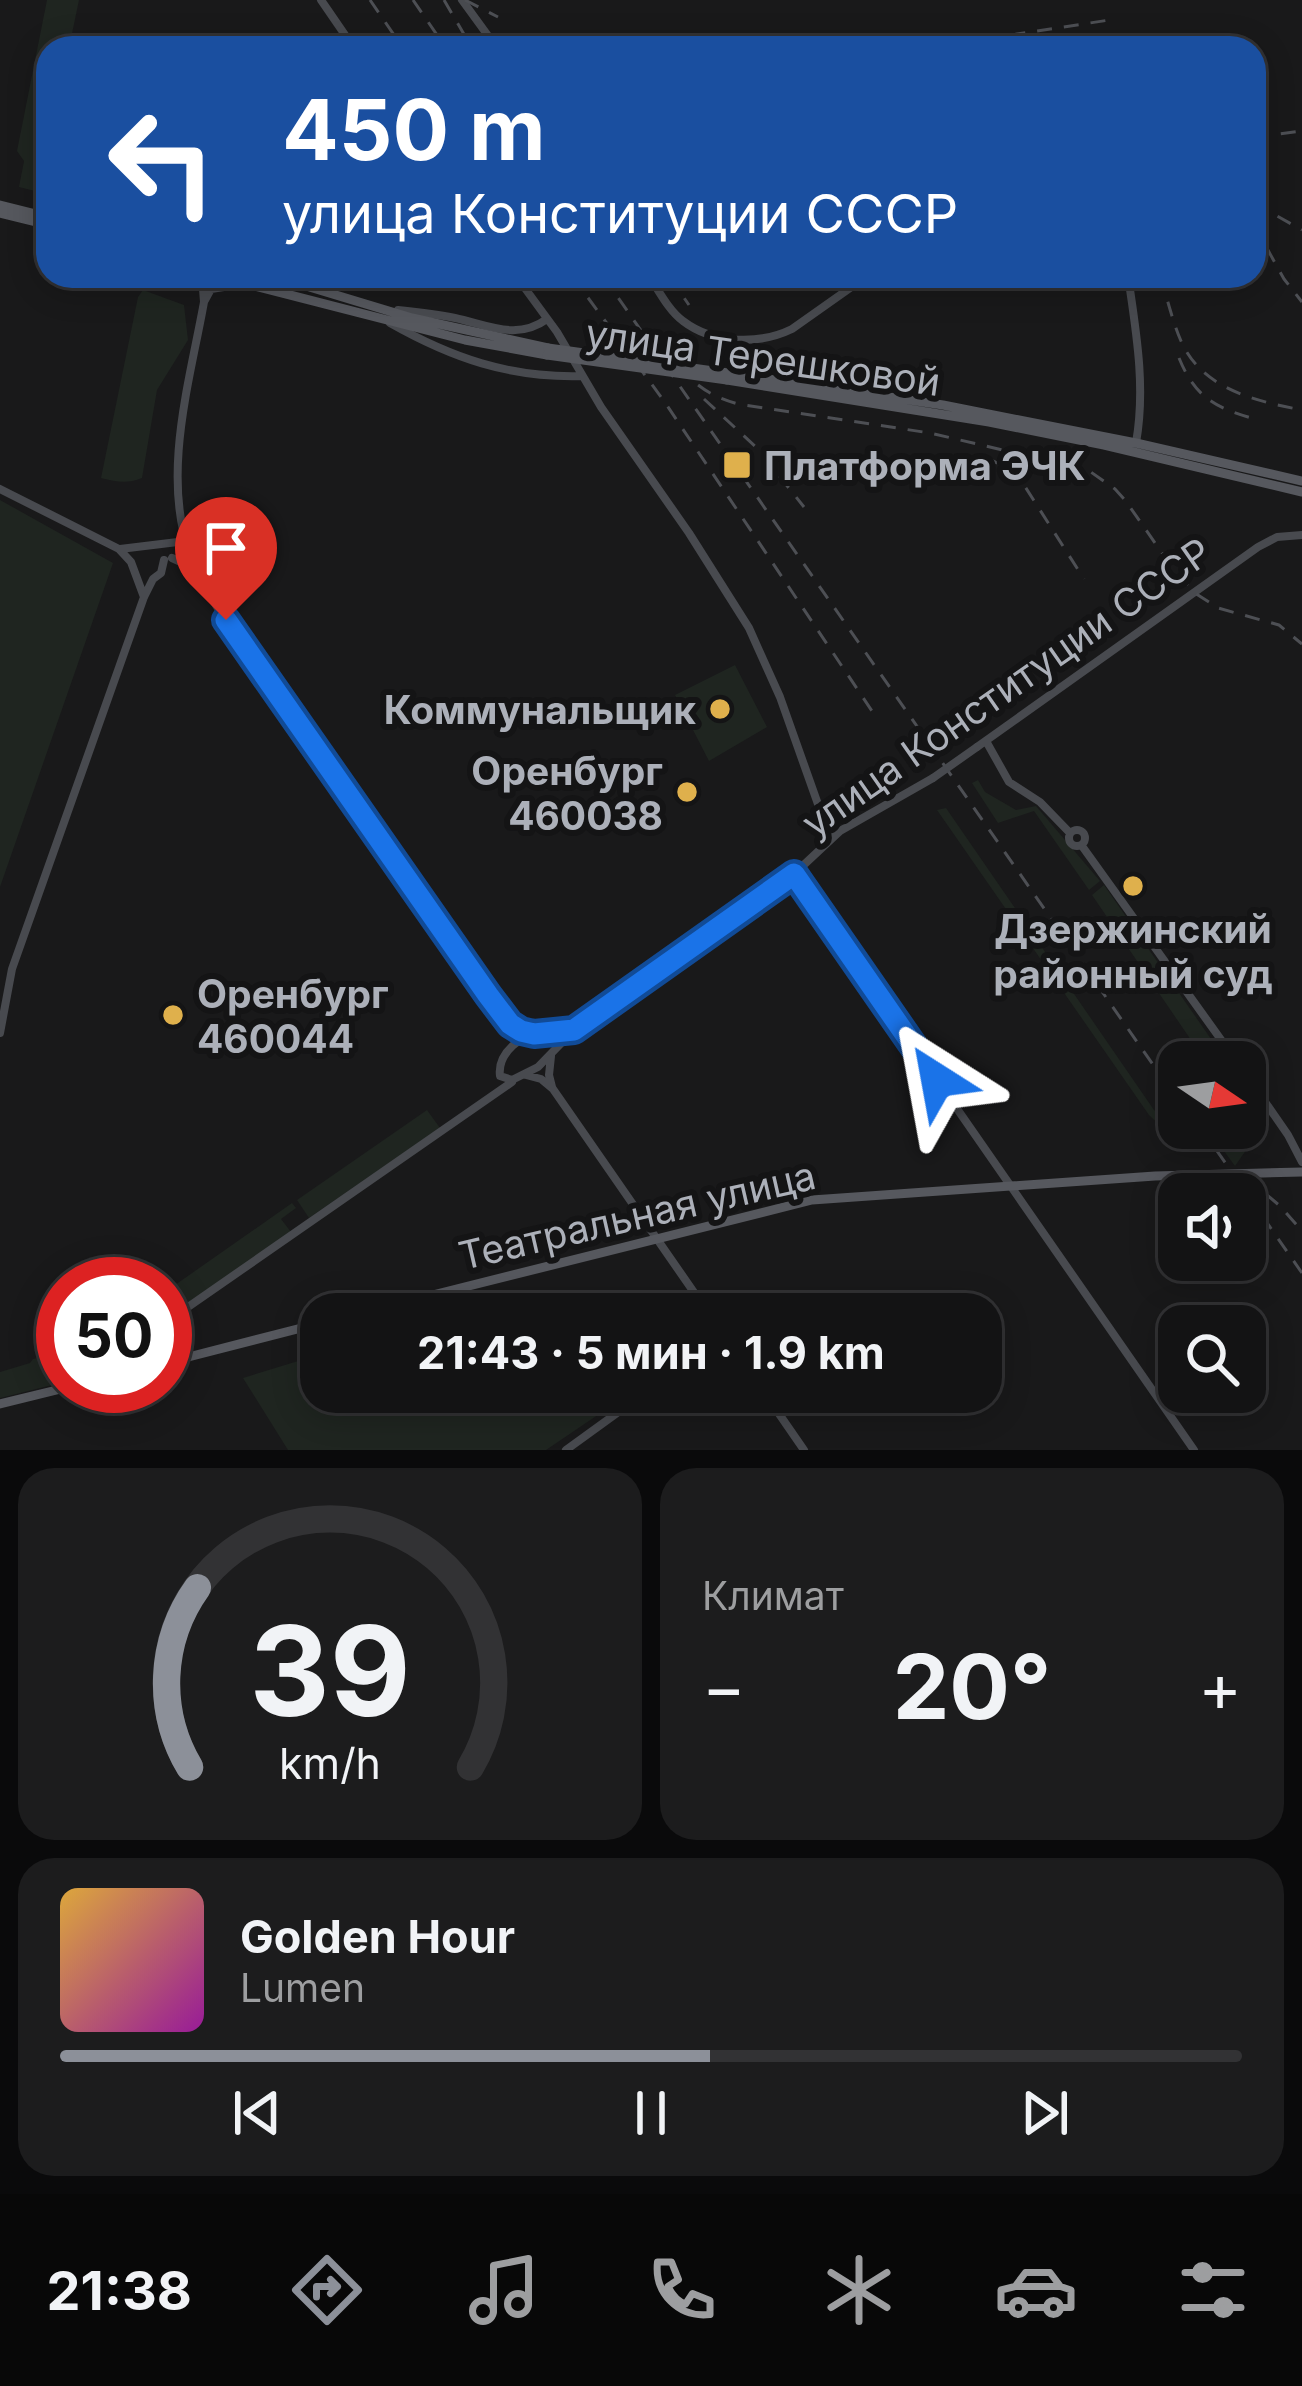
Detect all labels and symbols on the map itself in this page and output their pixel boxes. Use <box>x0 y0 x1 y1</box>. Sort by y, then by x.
street label: улица Терешковой <box>583 309 943 405</box>
place label: Платформа ЭЧК <box>764 442 1086 489</box>
marker: Платформа ЭЧК <box>721 449 753 481</box>
pin <box>175 497 277 620</box>
street label: улица Конституции СССР <box>792 528 1220 846</box>
place label: Коммунальщик <box>384 686 696 733</box>
marker: Коммунальщик <box>707 696 733 722</box>
place label: Оренбург 460038 <box>471 747 663 839</box>
marker: Оренбург 460038 <box>674 779 700 805</box>
marker: Дзержинский районный суд <box>1120 873 1146 899</box>
place label: Дзержинский районный суд <box>993 905 1273 997</box>
place label: Оренбург 460044 <box>197 970 389 1062</box>
marker: Оренбург 460044 <box>160 1002 186 1028</box>
position arrow <box>874 1017 1000 1143</box>
north arrow <box>1158 1041 1266 1149</box>
street label: Театральная улица <box>454 1151 820 1279</box>
speed limit sign: 50 <box>36 1257 192 1413</box>

